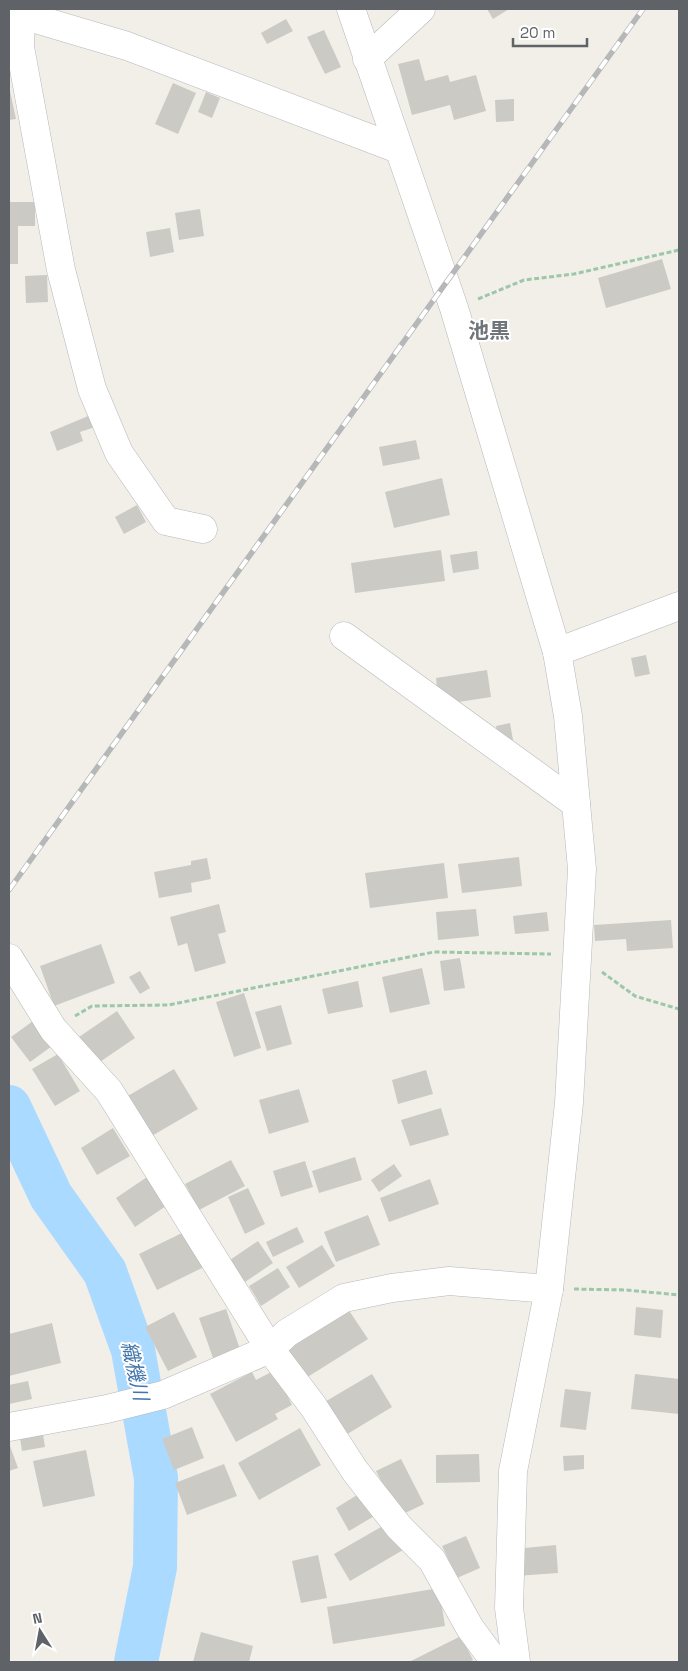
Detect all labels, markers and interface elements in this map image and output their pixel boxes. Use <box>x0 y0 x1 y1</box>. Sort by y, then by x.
scale bar <box>513 15 587 47</box>
text: 20 m <box>520 23 555 42</box>
district label: 池黒 <box>468 317 510 344</box>
water label: 織機川 <box>116 1339 155 1405</box>
north arrow <box>15 1606 65 1656</box>
text: N <box>31 1609 44 1628</box>

